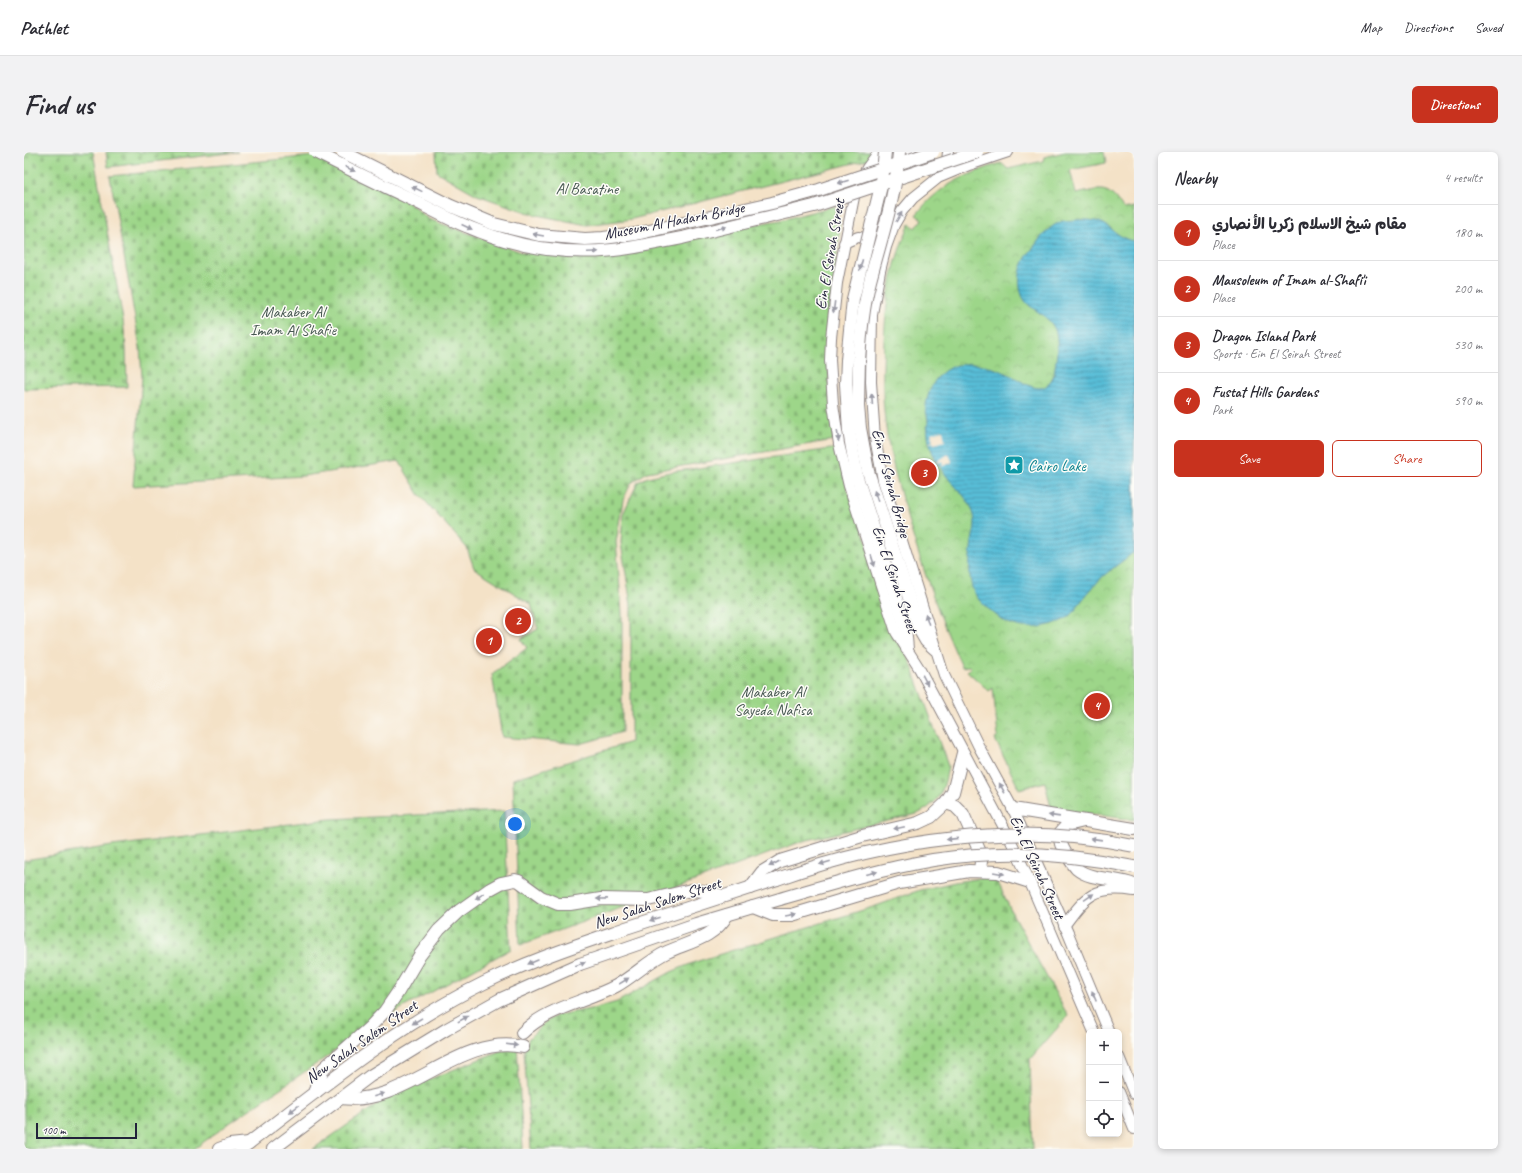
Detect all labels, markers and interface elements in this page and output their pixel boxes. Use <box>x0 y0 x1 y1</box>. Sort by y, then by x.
text: Pathlet <box>20 16 68 40</box>
text: Map <box>1361 19 1382 36</box>
text: Directions <box>1404 19 1453 36</box>
text: Saved <box>1475 19 1502 36</box>
button: Directions <box>1412 86 1498 123</box>
text: Find us <box>24 87 94 122</box>
one-way arrow <box>345 166 356 172</box>
text: Nearby <box>1174 168 1217 189</box>
text: 4 results <box>1444 170 1482 186</box>
park label: Al Basatine <box>556 179 620 199</box>
one-way arrow <box>837 179 849 185</box>
one-way arrow <box>411 186 423 192</box>
street label: Ein El Seirah Street <box>810 196 850 311</box>
street label: Museum Al Hadarh Bridge <box>603 197 748 244</box>
one-way arrow <box>895 211 902 223</box>
text: مقام شيخ الاسلام زكريا الأنصاري <box>1212 215 1407 234</box>
one-way arrow <box>461 223 473 230</box>
one-way arrow <box>715 225 727 231</box>
text: 1 <box>1184 225 1190 241</box>
text: 180 m <box>1454 225 1482 241</box>
one-way arrow <box>532 231 544 237</box>
text: Place <box>1212 237 1235 253</box>
one-way arrow <box>587 249 600 255</box>
one-way arrow <box>858 259 864 271</box>
text: Mausoleum of Imam al-Shafi'i <box>1212 271 1366 290</box>
text: 2 <box>1184 281 1190 297</box>
text: 200 m <box>1454 281 1482 297</box>
text: Place <box>1212 290 1235 306</box>
one-way arrow <box>831 301 837 313</box>
park label: Makaber Al Imam Al Shafie <box>250 302 338 340</box>
text: Dragon Island Park <box>1212 327 1315 346</box>
text: 3 <box>1184 337 1190 353</box>
text: 530 m <box>1454 337 1482 353</box>
text: Sports · Ein El Seirah Street <box>1212 346 1341 362</box>
text: Fustat Hills Gardens <box>1212 383 1318 402</box>
one-way arrow <box>868 393 875 405</box>
text: 4 <box>1184 393 1190 409</box>
text: 590 m <box>1454 393 1482 409</box>
text: Park <box>1212 402 1233 418</box>
street label: Ein El Seirah Bridge <box>867 427 916 541</box>
one-way arrow <box>835 430 841 442</box>
button: Save <box>1174 440 1324 477</box>
button: Share <box>1332 440 1482 477</box>
place icon: Cairo Lake <box>1003 454 1025 476</box>
place label: Cairo Lake <box>1028 456 1087 476</box>
pin: 3 <box>911 458 937 488</box>
one-way arrow <box>873 490 879 502</box>
street label: Ein El Seirah Street <box>867 523 923 637</box>
one-way arrow <box>870 556 876 568</box>
pin: 2 <box>505 606 531 636</box>
one-way arrow <box>924 613 930 625</box>
pin: 1 <box>476 626 502 656</box>
one-way arrow <box>922 674 928 686</box>
park label: Makaber Al Sayeda Nafisa <box>734 682 813 720</box>
pin: 4 <box>1084 691 1110 721</box>
one-way arrow <box>999 782 1005 794</box>
street label: Ein El Seirah Street <box>1005 812 1070 924</box>
one-way arrow <box>1048 813 1060 819</box>
your location <box>505 814 525 834</box>
one-way arrow <box>892 825 905 831</box>
one-way arrow <box>946 835 958 842</box>
one-way arrow <box>1090 836 1102 842</box>
one-way arrow <box>818 860 830 866</box>
one-way arrow <box>768 861 780 868</box>
one-way arrow <box>866 870 878 876</box>
one-way arrow <box>993 870 1005 876</box>
street label: New Salah Salem Street <box>591 872 725 933</box>
one-way arrow <box>475 892 485 900</box>
one-way arrow <box>1084 893 1095 901</box>
one-way arrow <box>595 896 608 902</box>
one-way arrow <box>785 912 797 918</box>
one-way arrow <box>649 916 661 922</box>
one-way arrow <box>526 959 538 965</box>
one-way arrow <box>575 960 587 966</box>
one-way arrow <box>619 977 629 985</box>
one-way arrow <box>1090 989 1096 1001</box>
street label: New Salah Salem Street <box>302 995 423 1088</box>
one-way arrow <box>457 1016 469 1023</box>
one-way arrow <box>412 1017 422 1025</box>
map controls <box>1086 1029 1122 1137</box>
button: + <box>1086 1029 1122 1065</box>
one-way arrow <box>506 1042 518 1048</box>
button: − <box>1086 1065 1122 1101</box>
one-way arrow <box>373 1092 385 1098</box>
button: locate <box>1086 1101 1122 1137</box>
one-way arrow <box>288 1105 299 1113</box>
scale bar <box>36 1121 137 1140</box>
text: 100 m <box>42 1123 66 1137</box>

